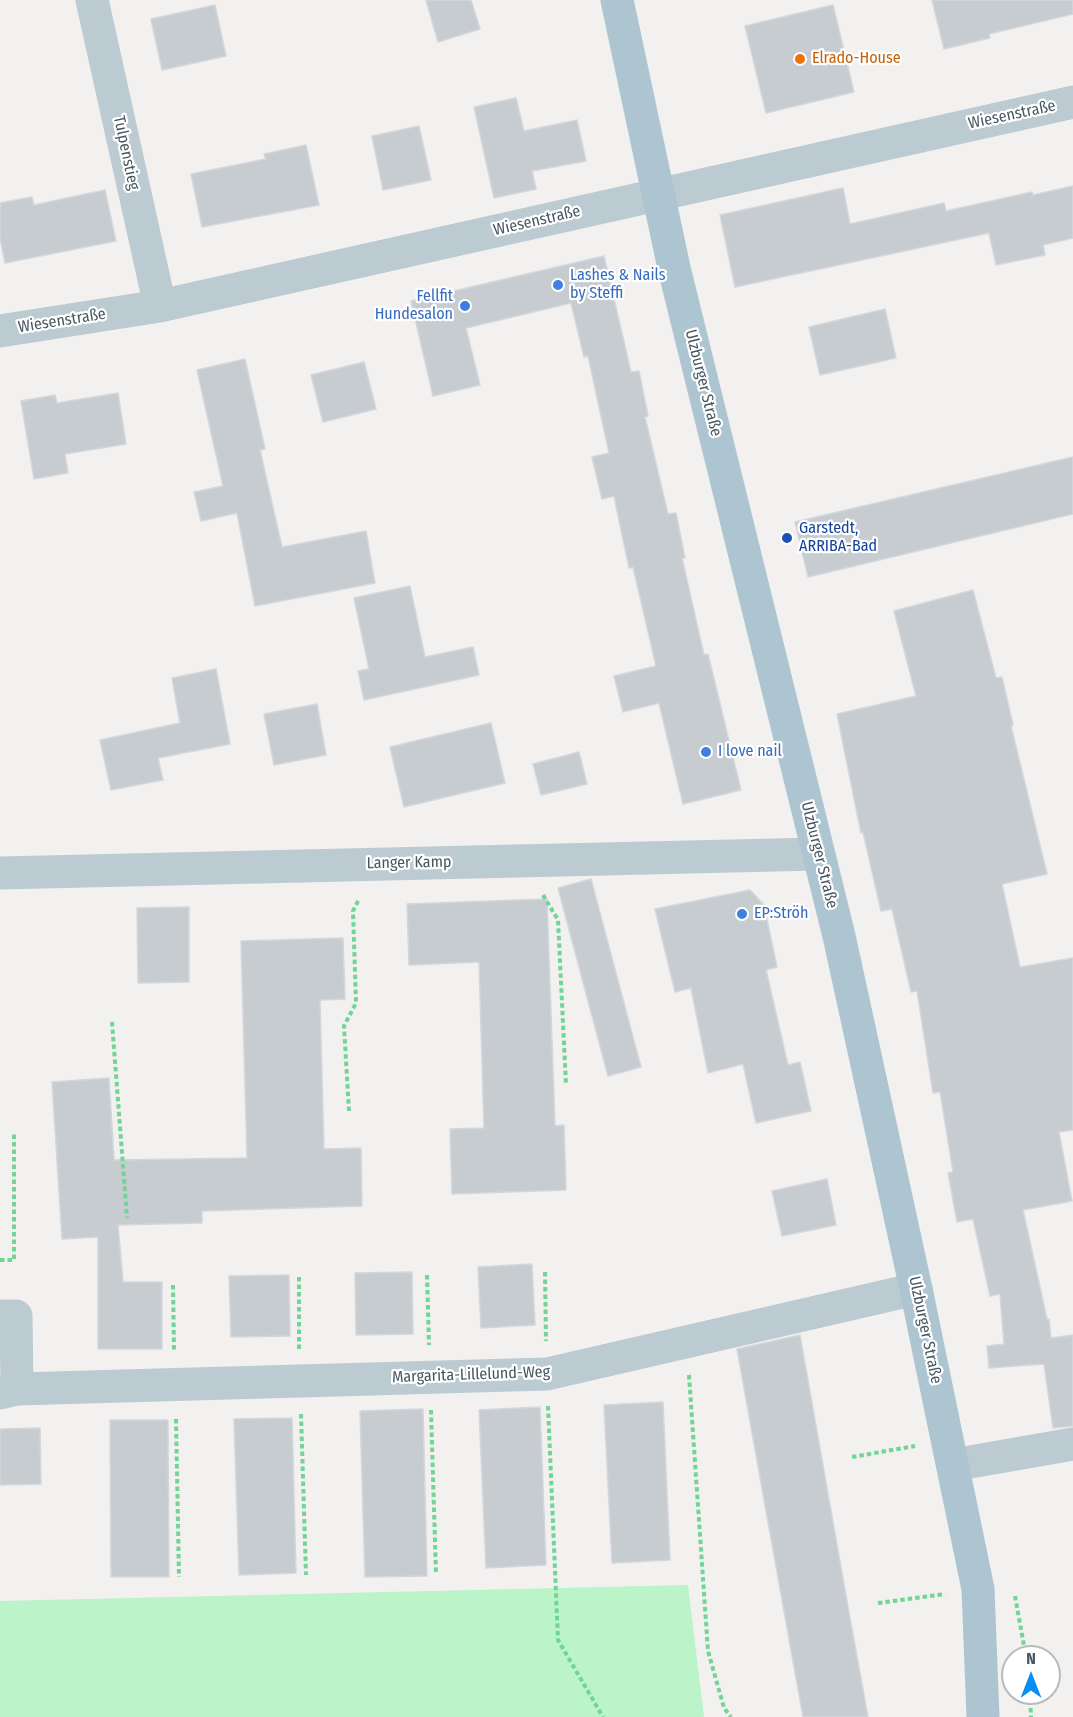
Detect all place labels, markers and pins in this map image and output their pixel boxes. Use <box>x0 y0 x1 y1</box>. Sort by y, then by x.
place label: Elrado-House <box>812 49 901 69</box>
marker: Elrado-House <box>793 52 807 66</box>
place label: Lashes & Nails by Steffi <box>570 266 666 304</box>
marker: Lashes & Nails by Steffi <box>551 278 565 292</box>
place label: Fellfit Hundesalon <box>375 287 453 325</box>
marker: Fellfit Hundesalon <box>458 299 472 313</box>
place label: Garstedt, ARRIBA-Bad <box>799 519 877 557</box>
marker: Garstedt, ARRIBA-Bad <box>780 531 794 545</box>
place label: I love nail <box>718 742 782 762</box>
marker: I love nail <box>699 745 713 759</box>
place label: EP:Ströh <box>754 904 808 924</box>
marker: EP:Ströh <box>735 907 749 921</box>

